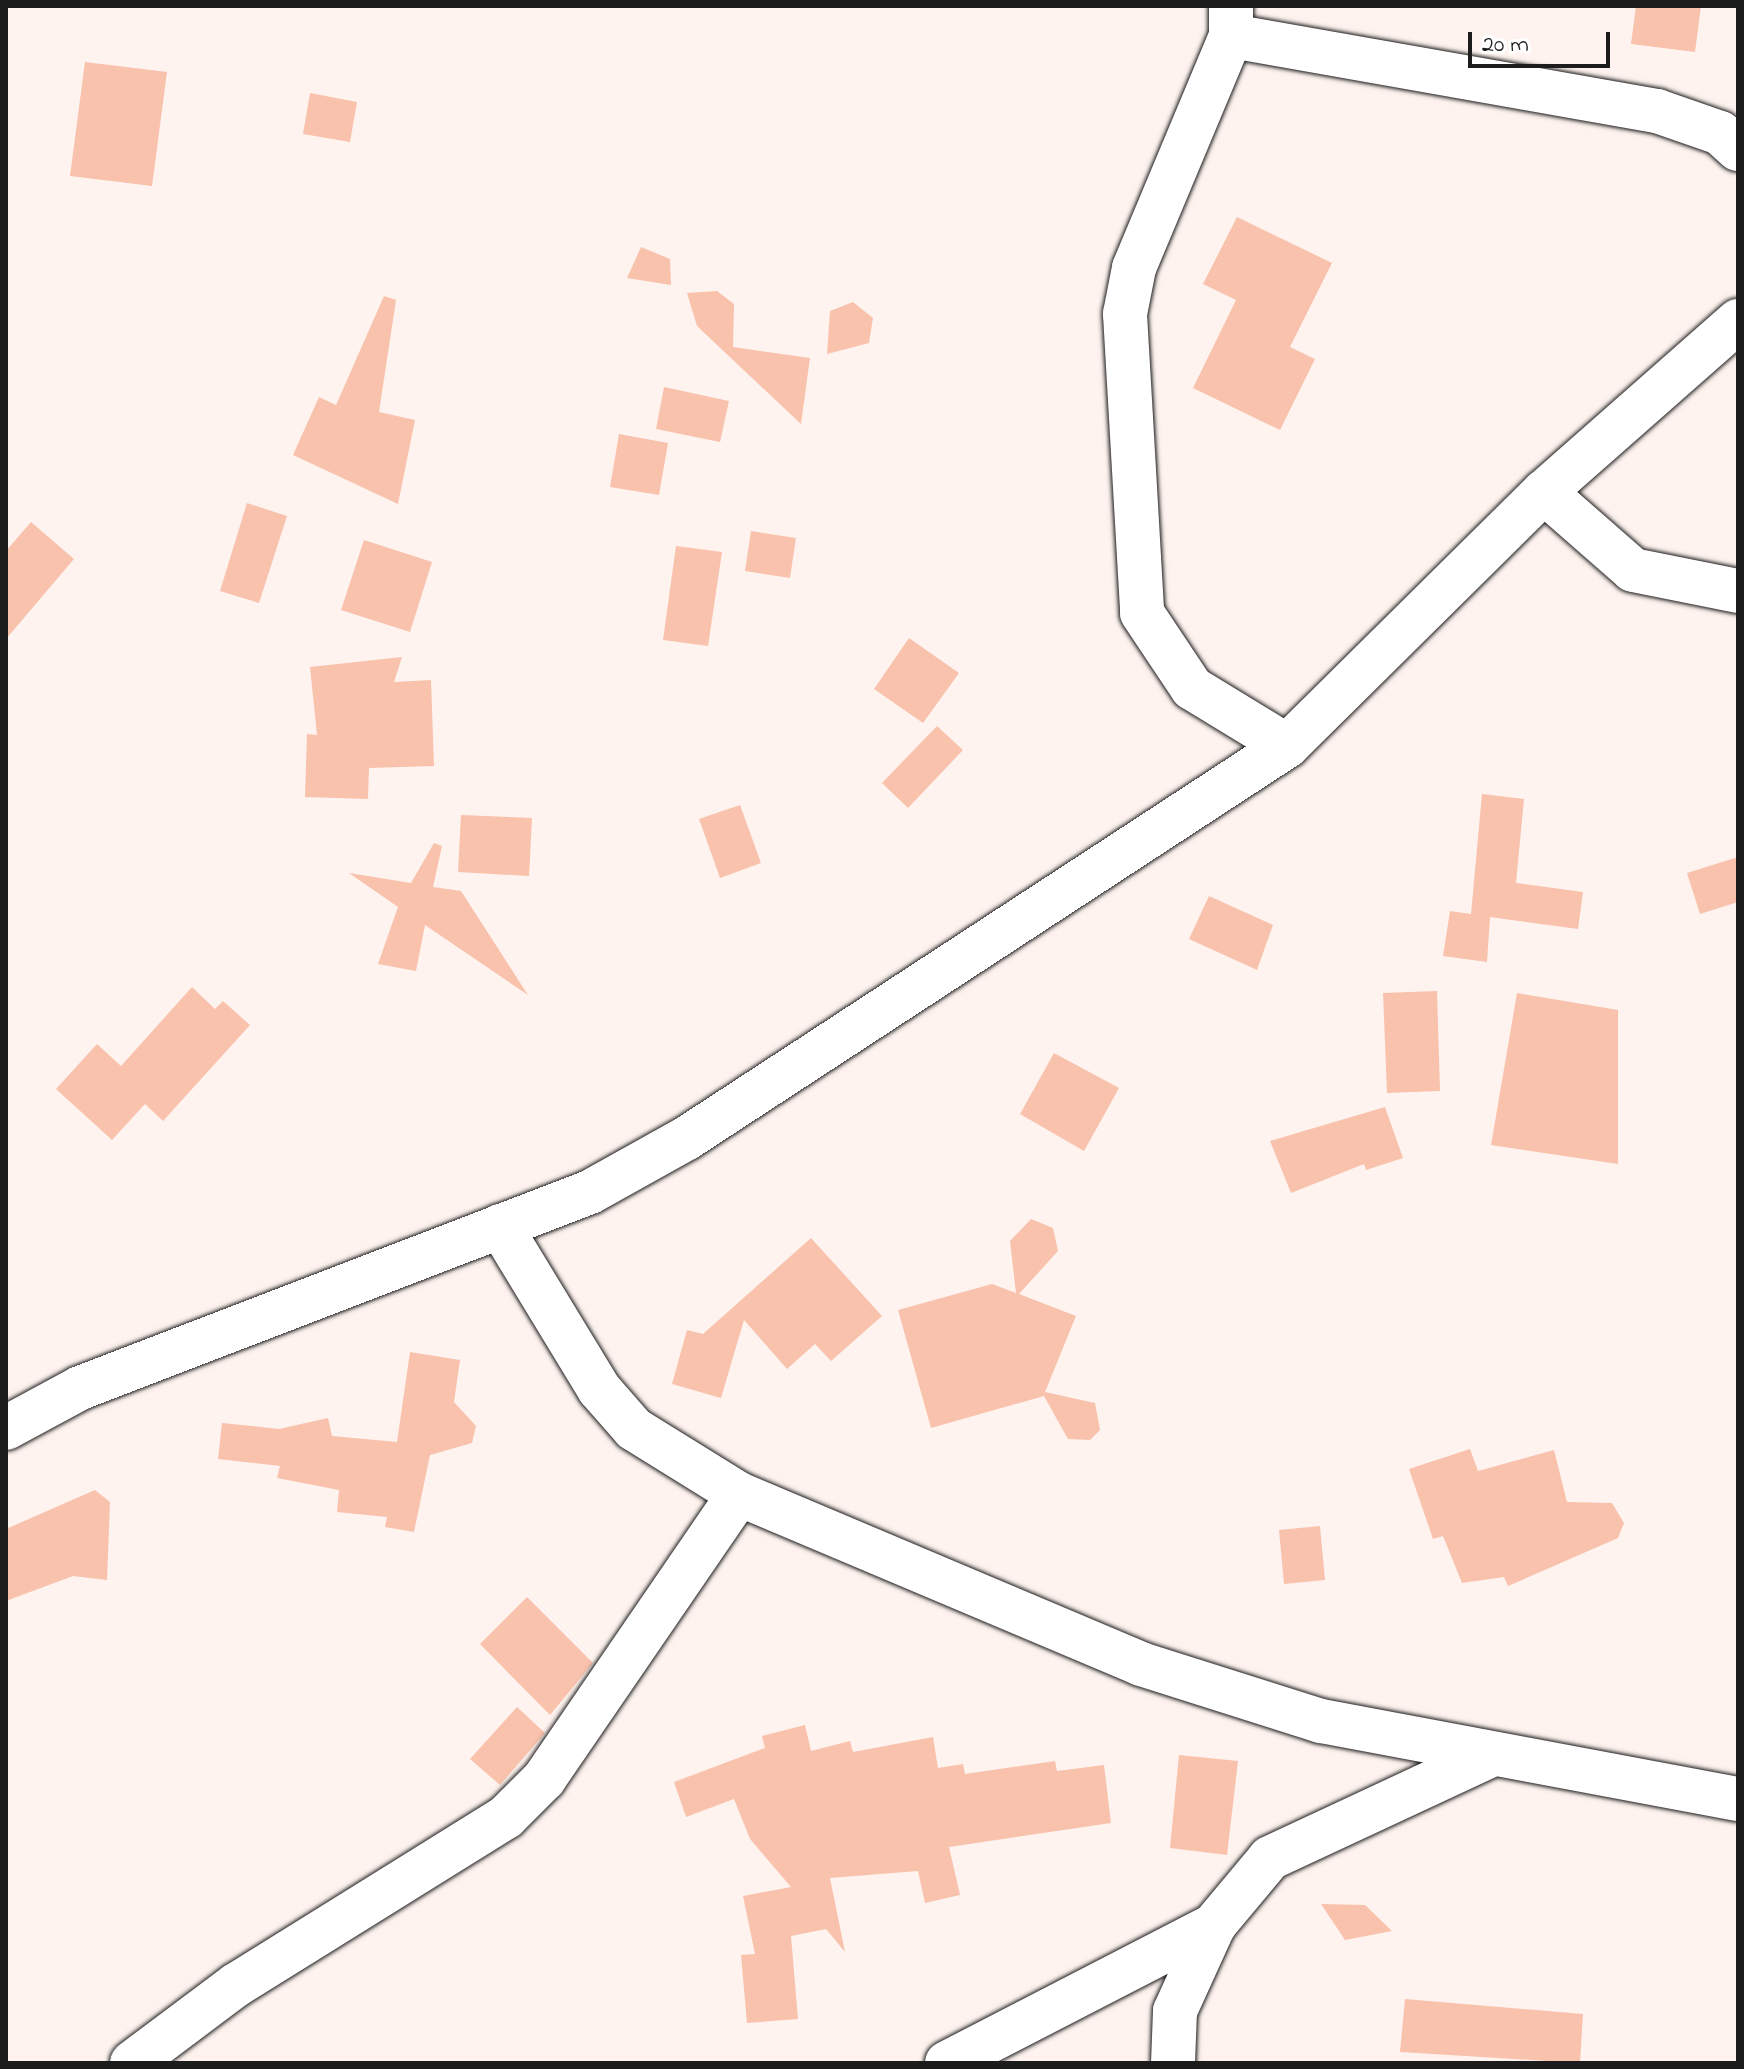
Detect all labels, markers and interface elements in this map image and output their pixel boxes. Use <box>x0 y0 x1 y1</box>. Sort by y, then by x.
scale bar <box>1472 16 1614 66</box>
text: 20 m <box>1482 28 1529 63</box>

